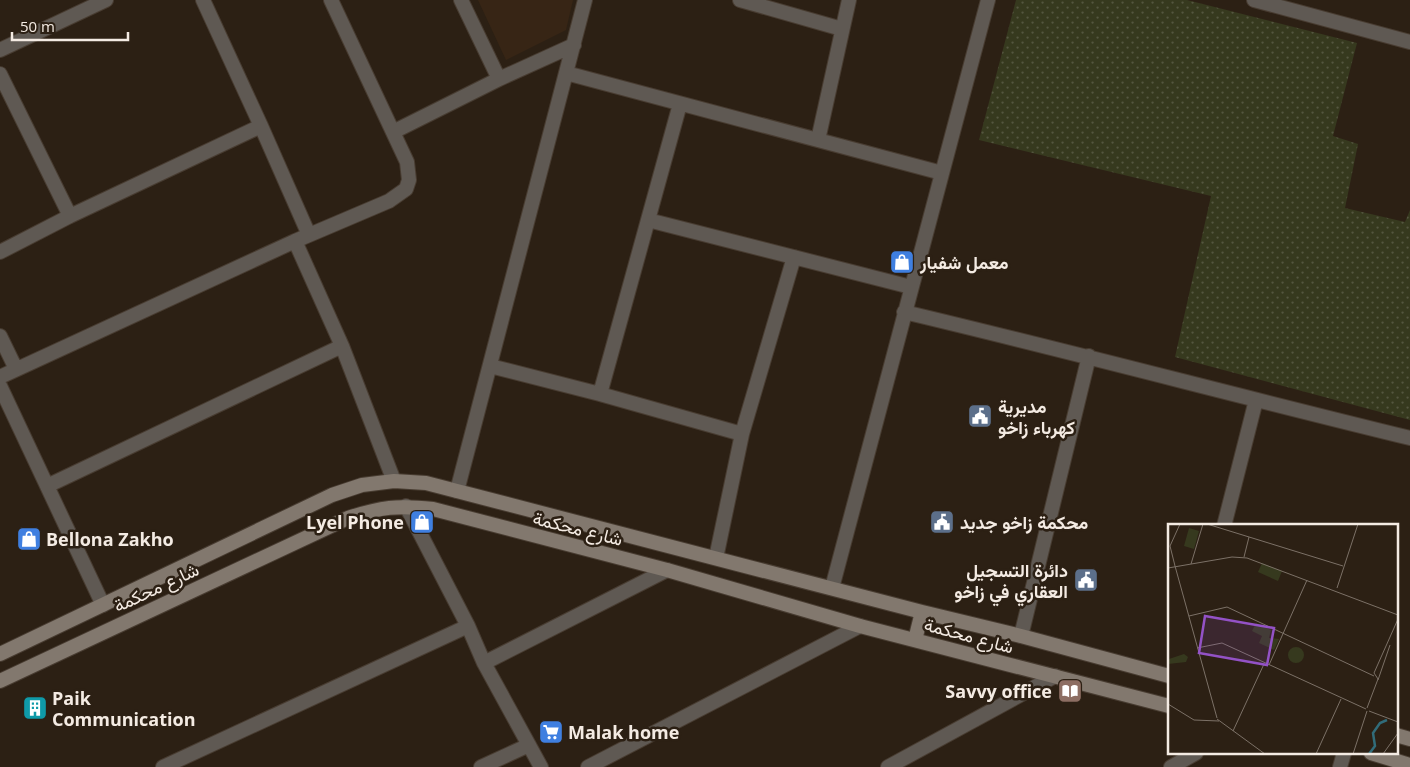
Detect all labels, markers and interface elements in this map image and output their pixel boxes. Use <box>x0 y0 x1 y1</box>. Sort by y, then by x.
scale bar <box>12 10 129 42</box>
text: 50 m <box>20 16 55 36</box>
shop icon: معمل شفيار <box>889 249 915 275</box>
place label: معمل شفيار <box>919 250 1009 274</box>
place label: مديرية كهرباء زاخو <box>998 394 1075 439</box>
public building icon: مديرية كهرباء زاخو <box>967 403 993 429</box>
street label: شارع محكمة <box>530 505 625 552</box>
shop icon: Lyel Phone <box>409 509 435 535</box>
public building icon: محكمة زاخو جديد <box>929 509 955 535</box>
place label: Lyel Phone <box>306 510 404 534</box>
place label: محكمة زاخو جديد <box>960 510 1089 534</box>
inset map <box>1168 524 1398 754</box>
shop icon: Bellona Zakho <box>16 526 42 552</box>
place label: Bellona Zakho <box>46 527 174 551</box>
street label: شارع محكمة <box>109 557 203 618</box>
place label: دائرة التسجيل العقاري في زاخو <box>954 558 1068 607</box>
public building icon: دائرة التسجيل العقاري في زاخو <box>1073 567 1099 593</box>
street label: شارع محكمة <box>921 612 1016 659</box>
library icon: Savvy office <box>1057 678 1083 704</box>
place label: Savvy office <box>945 679 1052 703</box>
place label: Paik Communication <box>52 686 196 731</box>
building icon: Paik Communication <box>22 695 48 721</box>
supermarket icon: Malak home <box>538 719 564 745</box>
place label: Malak home <box>568 720 679 744</box>

